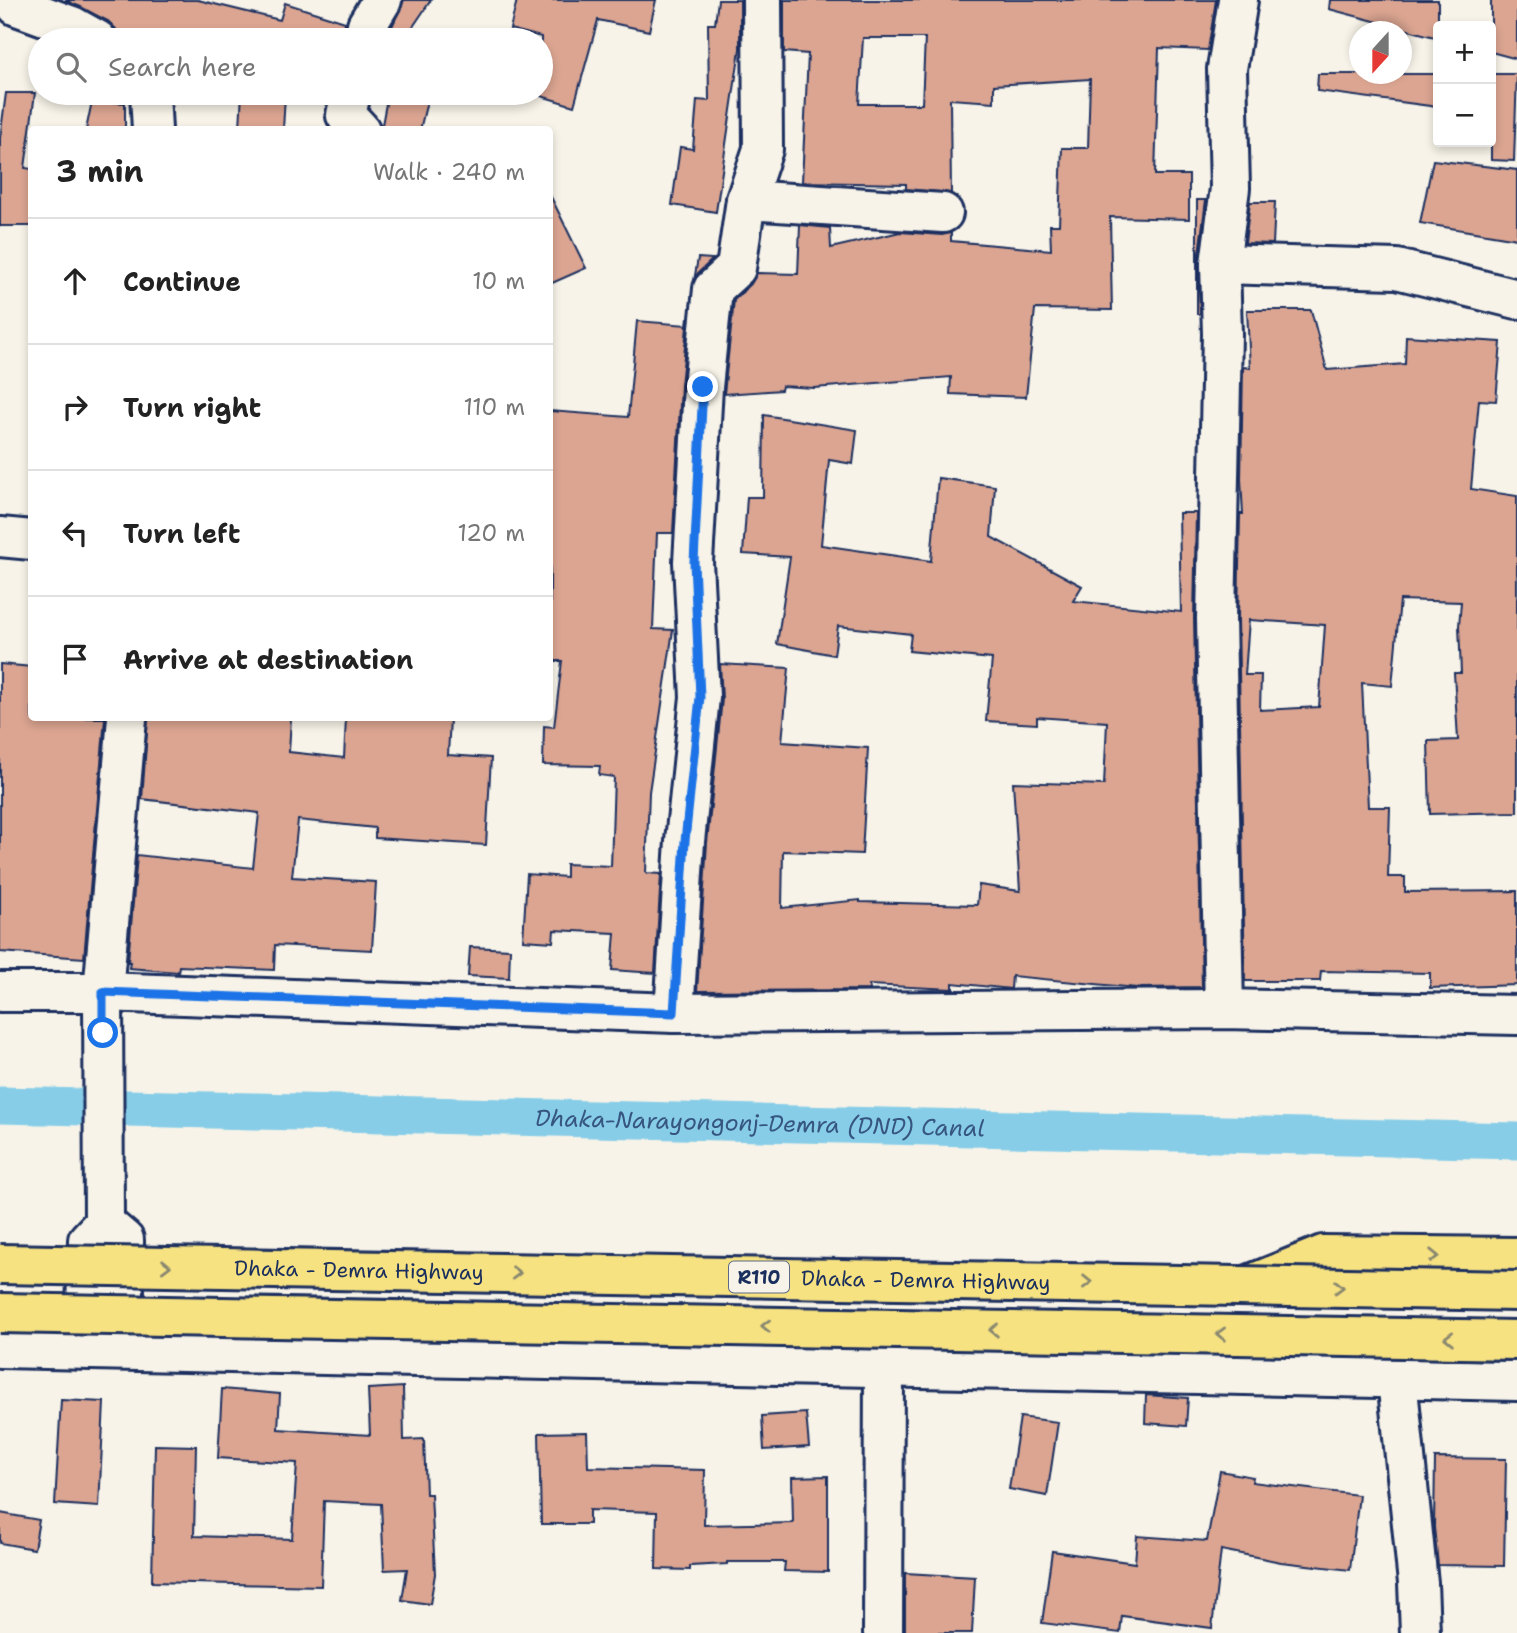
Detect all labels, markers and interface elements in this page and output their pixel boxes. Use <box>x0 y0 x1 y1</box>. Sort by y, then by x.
north arrow <box>1349 21 1412 84</box>
map controls <box>1433 21 1496 147</box>
button: + <box>1433 21 1496 84</box>
search box <box>28 28 553 105</box>
icon: search <box>52 48 90 86</box>
text: Search here <box>108 49 257 84</box>
button: − <box>1433 84 1496 147</box>
text: 3 min <box>56 151 143 192</box>
text: Walk · 240 m <box>373 157 525 187</box>
icon: ahead <box>56 262 94 300</box>
text: Continue <box>123 264 241 299</box>
text: 10 m <box>472 266 525 296</box>
route end <box>687 371 718 402</box>
icon: right <box>56 388 94 426</box>
text: Turn right <box>123 390 261 425</box>
text: 110 m <box>463 392 525 422</box>
icon: left <box>56 514 94 552</box>
text: Turn left <box>123 516 240 551</box>
text: 120 m <box>457 518 525 548</box>
icon: arrive <box>56 640 94 678</box>
text: Arrive at destination <box>123 642 413 677</box>
route start <box>87 1017 118 1048</box>
water label: Dhaka-Narayongonj-Demra (DND) Canal <box>535 1103 985 1143</box>
one-way arrow <box>1429 1248 1440 1264</box>
street label: Dhaka - Demra Highway <box>234 1254 484 1287</box>
one-way arrow <box>161 1259 172 1274</box>
road number: R110 <box>729 1261 789 1292</box>
street label: Dhaka - Demra Highway <box>801 1264 1051 1297</box>
one-way arrow <box>511 1265 522 1280</box>
one-way arrow <box>1081 1275 1092 1290</box>
one-way arrow <box>1334 1279 1344 1295</box>
one-way arrow <box>761 1318 771 1334</box>
one-way arrow <box>988 1322 999 1337</box>
one-way arrow <box>1216 1326 1227 1341</box>
one-way arrow <box>1443 1331 1454 1346</box>

